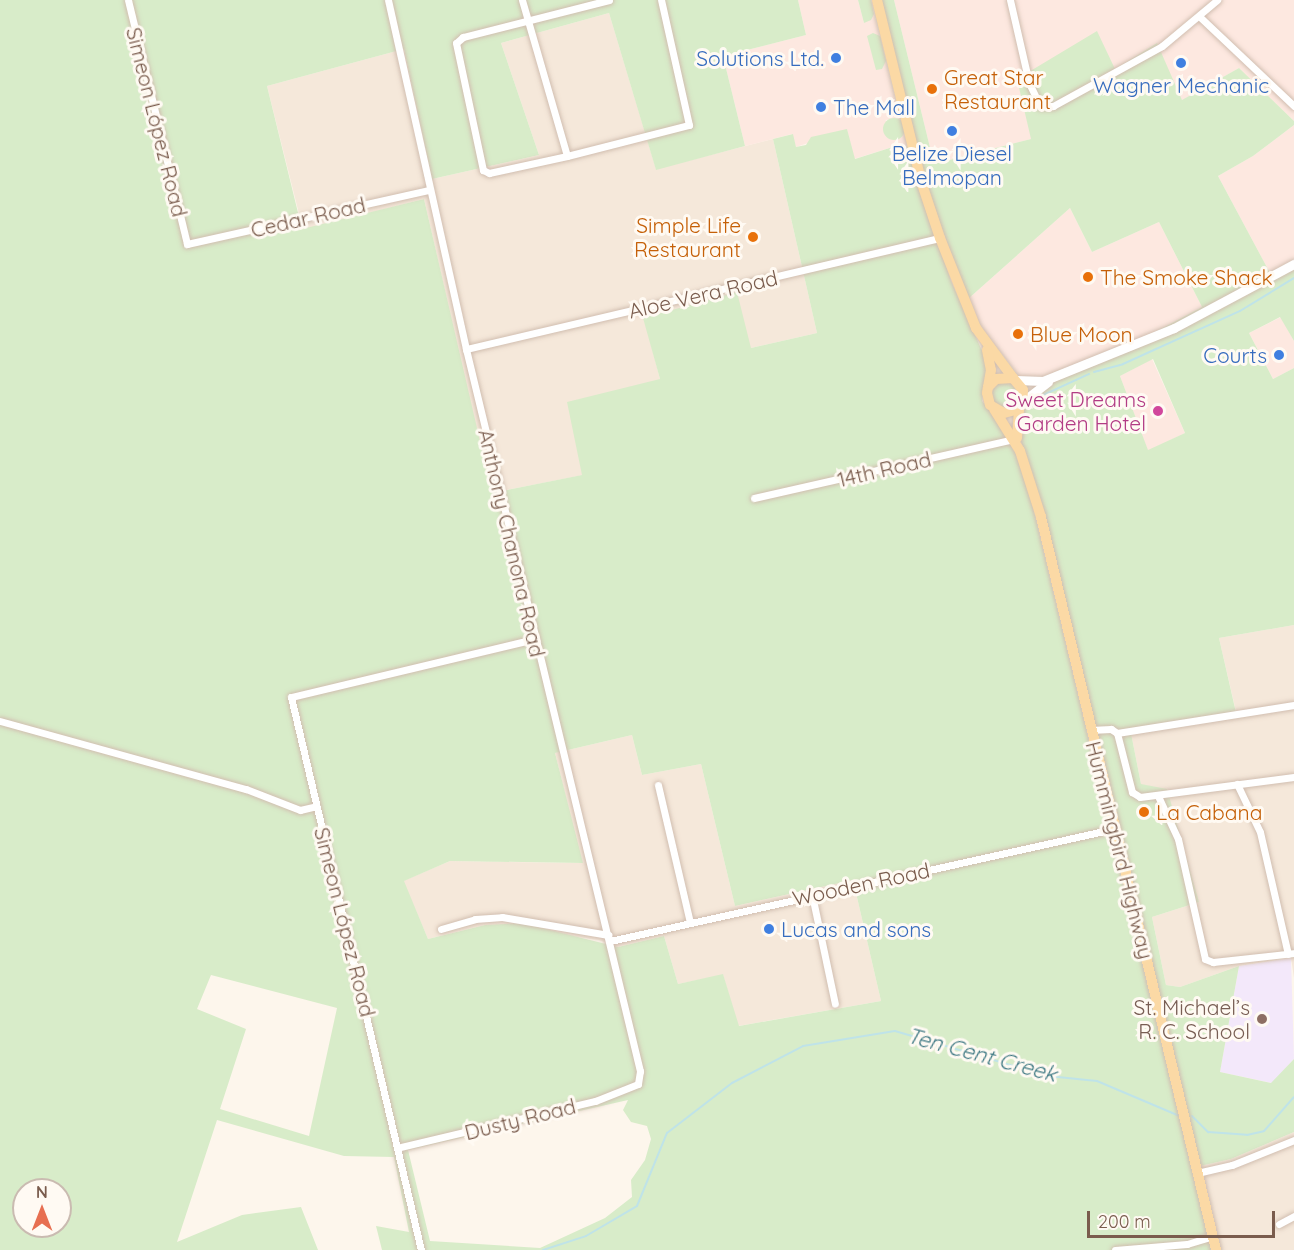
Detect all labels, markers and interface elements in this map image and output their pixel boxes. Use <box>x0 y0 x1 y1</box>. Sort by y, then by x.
street label: Simeon López Road <box>121 25 193 219</box>
place label: Solutions Ltd. <box>696 45 824 71</box>
marker: Solutions Ltd. <box>829 51 843 65</box>
marker: Wagner Mechanic <box>1174 56 1188 70</box>
place label: Great Star Restaurant <box>944 64 1051 114</box>
place label: Wagner Mechanic <box>1093 72 1269 98</box>
marker: Great Star Restaurant <box>925 82 939 96</box>
place label: The Mall <box>833 94 915 120</box>
marker: The Mall <box>814 100 828 114</box>
marker: Belize Diesel Belmopan <box>945 124 959 138</box>
place label: Belize Diesel Belmopan <box>892 140 1012 190</box>
street label: Cedar Road <box>248 192 368 242</box>
place label: Simple Life Restaurant <box>634 212 741 262</box>
marker: Simple Life Restaurant <box>746 230 760 244</box>
place label: The Smoke Shack <box>1100 264 1273 290</box>
street label: Aloe Vera Road <box>626 265 780 323</box>
marker: The Smoke Shack <box>1081 270 1095 284</box>
place label: Blue Moon <box>1030 321 1133 347</box>
marker: Blue Moon <box>1011 327 1025 341</box>
place label: Courts <box>1203 342 1267 368</box>
marker: Courts <box>1272 348 1286 362</box>
place label: Sweet Dreams Garden Hotel <box>1005 386 1146 436</box>
marker: Sweet Dreams Garden Hotel <box>1151 404 1165 418</box>
street label: Anthony Chanona Road <box>474 427 550 659</box>
street label: 14th Road <box>835 446 933 492</box>
street label: Hummingbird Highway <box>1081 738 1159 962</box>
place label: La Cabana <box>1156 799 1262 825</box>
marker: La Cabana <box>1137 805 1151 819</box>
street label: Simeon López Road <box>309 825 381 1019</box>
street label: Wooden Road <box>790 857 932 911</box>
place label: Lucas and sons <box>781 916 931 942</box>
marker: Lucas and sons <box>762 922 776 936</box>
place label: St. Michael’s R. C. School <box>1134 994 1250 1044</box>
marker: St. Michael’s R. C. School <box>1255 1012 1269 1026</box>
water label: Ten Cent Creek <box>904 1022 1060 1088</box>
street label: Dusty Road <box>462 1093 578 1145</box>
north arrow <box>12 1178 72 1238</box>
text: N <box>36 1182 48 1202</box>
scale bar <box>1090 1199 1278 1237</box>
text: 200 m <box>1098 1210 1151 1233</box>

